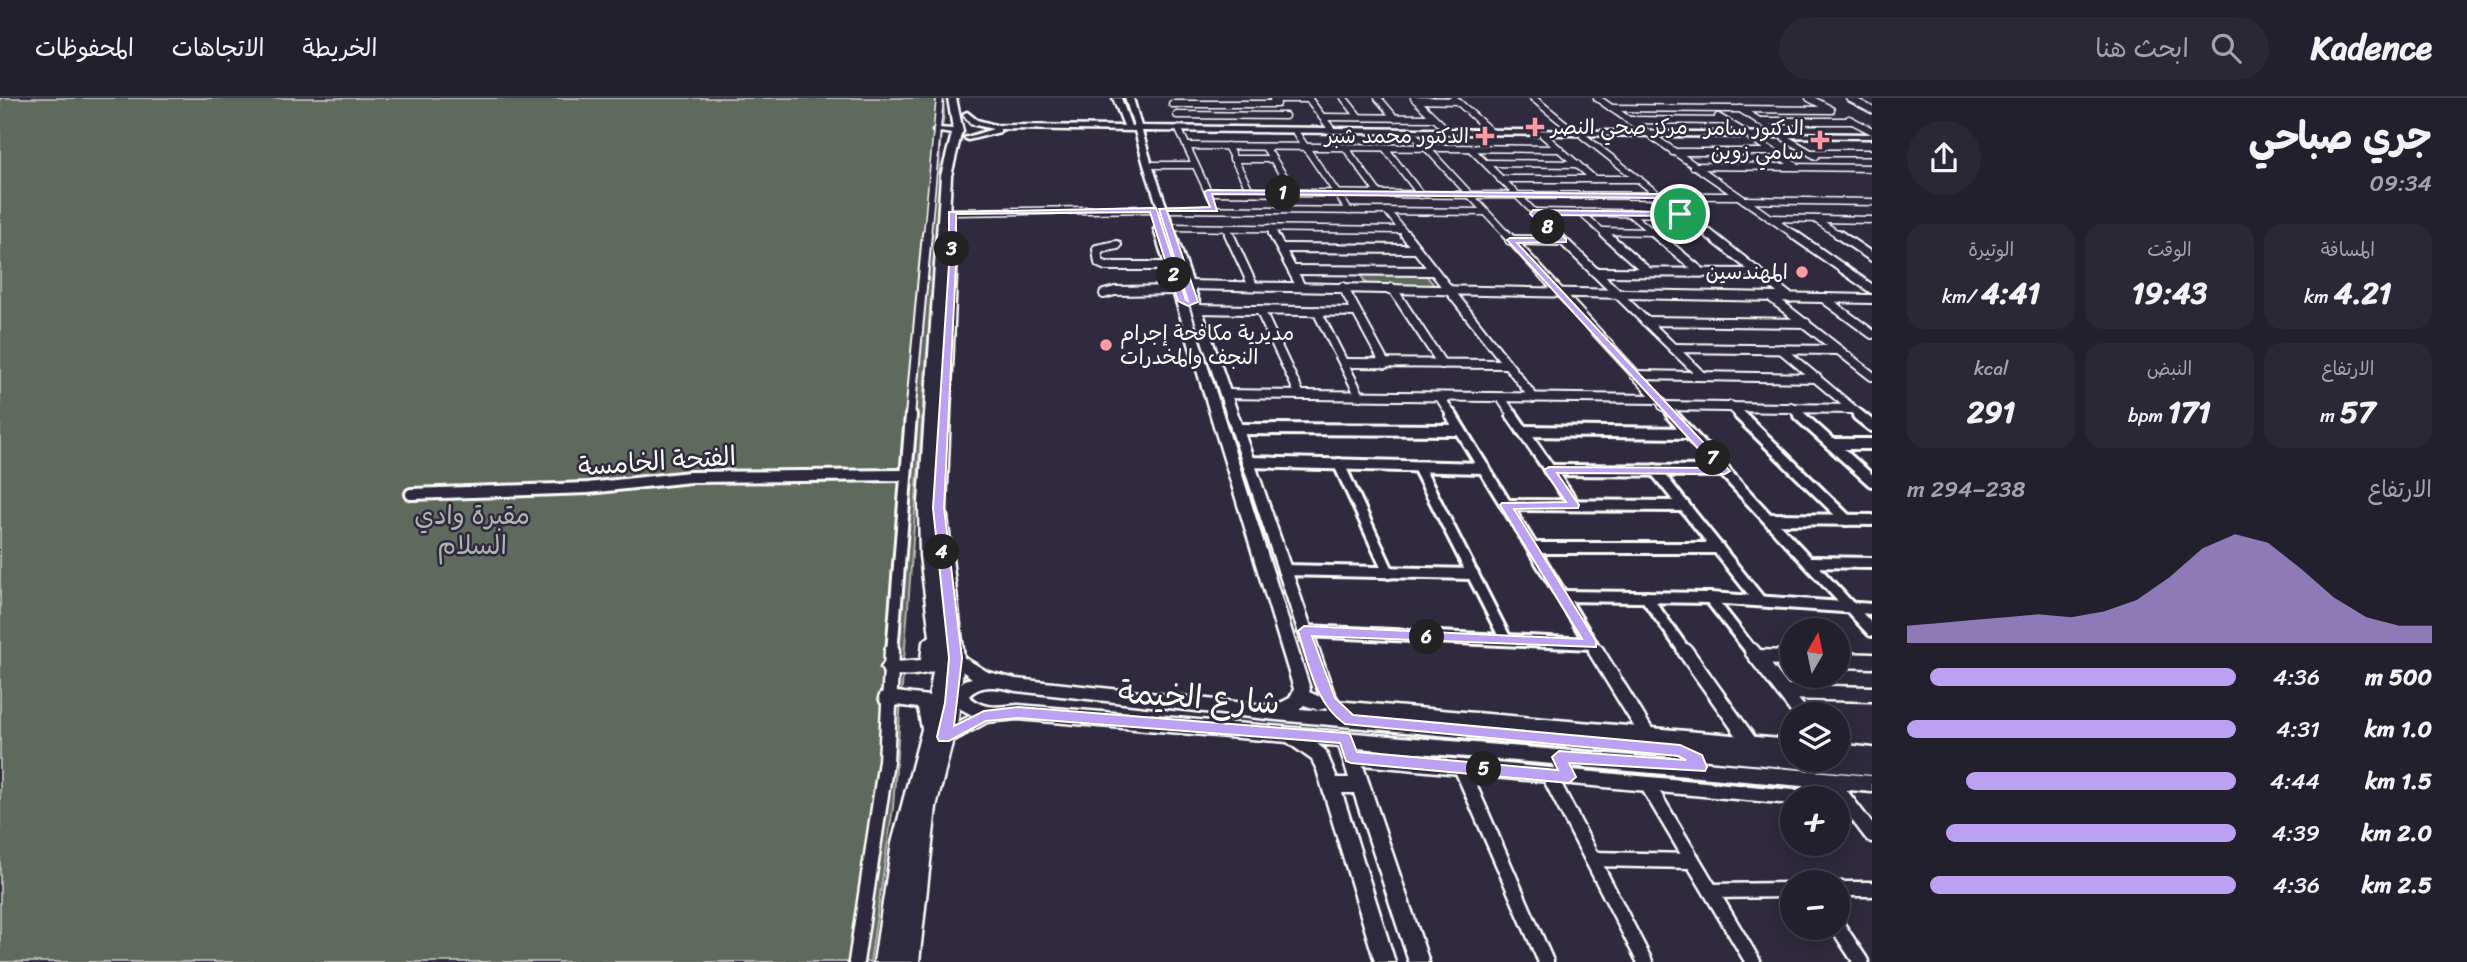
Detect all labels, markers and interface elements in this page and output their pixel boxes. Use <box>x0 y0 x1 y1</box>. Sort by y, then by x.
search box <box>1779 17 2269 80</box>
text: Kadence <box>2311 19 2432 77</box>
text: ابحث هنا <box>2095 25 2189 71</box>
text: المحفوظات <box>35 27 134 69</box>
text: الاتجاهات <box>172 27 265 69</box>
text: الخريطة <box>303 27 377 69</box>
icon: search <box>2207 29 2245 67</box>
text: جري صباحي <box>2249 103 2432 170</box>
place label: مركز صحي النصر <box>1549 108 1688 146</box>
place label: الدكتور سامر سامي زوين <box>1702 109 1804 171</box>
place label: الدكتور محمد شبر <box>1323 117 1469 155</box>
marker: مركز صحي النصر <box>1525 117 1545 137</box>
button: share <box>1907 121 1981 195</box>
marker: الدكتور محمد شبر <box>1475 126 1495 146</box>
marker: الدكتور سامر سامي زوين <box>1810 130 1830 150</box>
text: 09:34 <box>2369 163 2432 204</box>
pin: 1 <box>1266 176 1300 210</box>
text: 1 <box>1278 176 1287 209</box>
pin <box>1650 184 1710 244</box>
icon: arrive <box>1661 195 1699 233</box>
pin: 8 <box>1530 209 1566 244</box>
text: 8 <box>1542 210 1553 243</box>
pin: 3 <box>934 232 970 266</box>
text: 3 <box>946 232 957 265</box>
text: الوتيرة <box>1968 233 2014 266</box>
text: الوقت <box>2147 233 2192 266</box>
text: المسافة <box>2321 233 2375 266</box>
place label: المهندسين <box>1706 253 1788 291</box>
pin: 2 <box>1156 258 1192 292</box>
text: 2 <box>1168 258 1179 291</box>
marker: المهندسين <box>1794 264 1810 280</box>
text: 4:41 <box>1981 266 2040 320</box>
text: 19:43 <box>2132 266 2207 320</box>
text: 4.21 <box>2334 266 2392 320</box>
text: /km <box>1942 280 1981 313</box>
text: km <box>2304 280 2334 313</box>
place label: مديرية مكافحة إجرام النجف والمخدرات <box>1120 314 1294 376</box>
marker: مديرية مكافحة إجرام النجف والمخدرات <box>1098 337 1114 353</box>
text: kcal <box>1974 352 2008 385</box>
text: النبض <box>2147 352 2192 385</box>
text: الارتفاع <box>2321 352 2374 385</box>
text: 291 <box>1967 385 2015 439</box>
text: 171 <box>2168 385 2211 439</box>
text: 57 <box>2340 385 2375 439</box>
text: bpm <box>2128 399 2168 432</box>
text: m <box>2320 399 2340 432</box>
street label: الفتحة الخامسة <box>576 433 738 489</box>
pin: 7 <box>1696 440 1730 476</box>
text: 7 <box>1707 441 1718 474</box>
text: 238–294 m <box>1907 469 2025 510</box>
text: الارتفاع <box>2368 469 2432 510</box>
park label: مقبرة وادي السلام <box>414 492 530 568</box>
pin: 4 <box>925 534 960 570</box>
text: 4 <box>936 535 947 568</box>
north arrow <box>1780 618 1850 688</box>
map controls <box>1780 618 1850 940</box>
pin: 6 <box>1410 620 1444 654</box>
text: 6 <box>1421 620 1432 653</box>
text: 4:36 <box>2273 657 2320 698</box>
text: 500 m <box>2365 657 2432 698</box>
street label: شارع الخيمة <box>1116 663 1282 732</box>
button: layers <box>1780 702 1850 772</box>
text: 4:31 <box>2276 709 2320 750</box>
text: 1.0 km <box>2365 709 2432 750</box>
pin: 5 <box>1466 752 1502 786</box>
text: 5 <box>1478 752 1489 785</box>
text: 4:44 <box>2270 761 2320 802</box>
text: 1.5 km <box>2365 761 2432 802</box>
button: + <box>1780 786 1850 856</box>
text: 4:39 <box>2272 813 2320 854</box>
text: 2.0 km <box>2361 813 2432 854</box>
text: 4:36 <box>2273 865 2320 906</box>
text: 2.5 km <box>2362 865 2432 906</box>
button: − <box>1780 870 1850 940</box>

